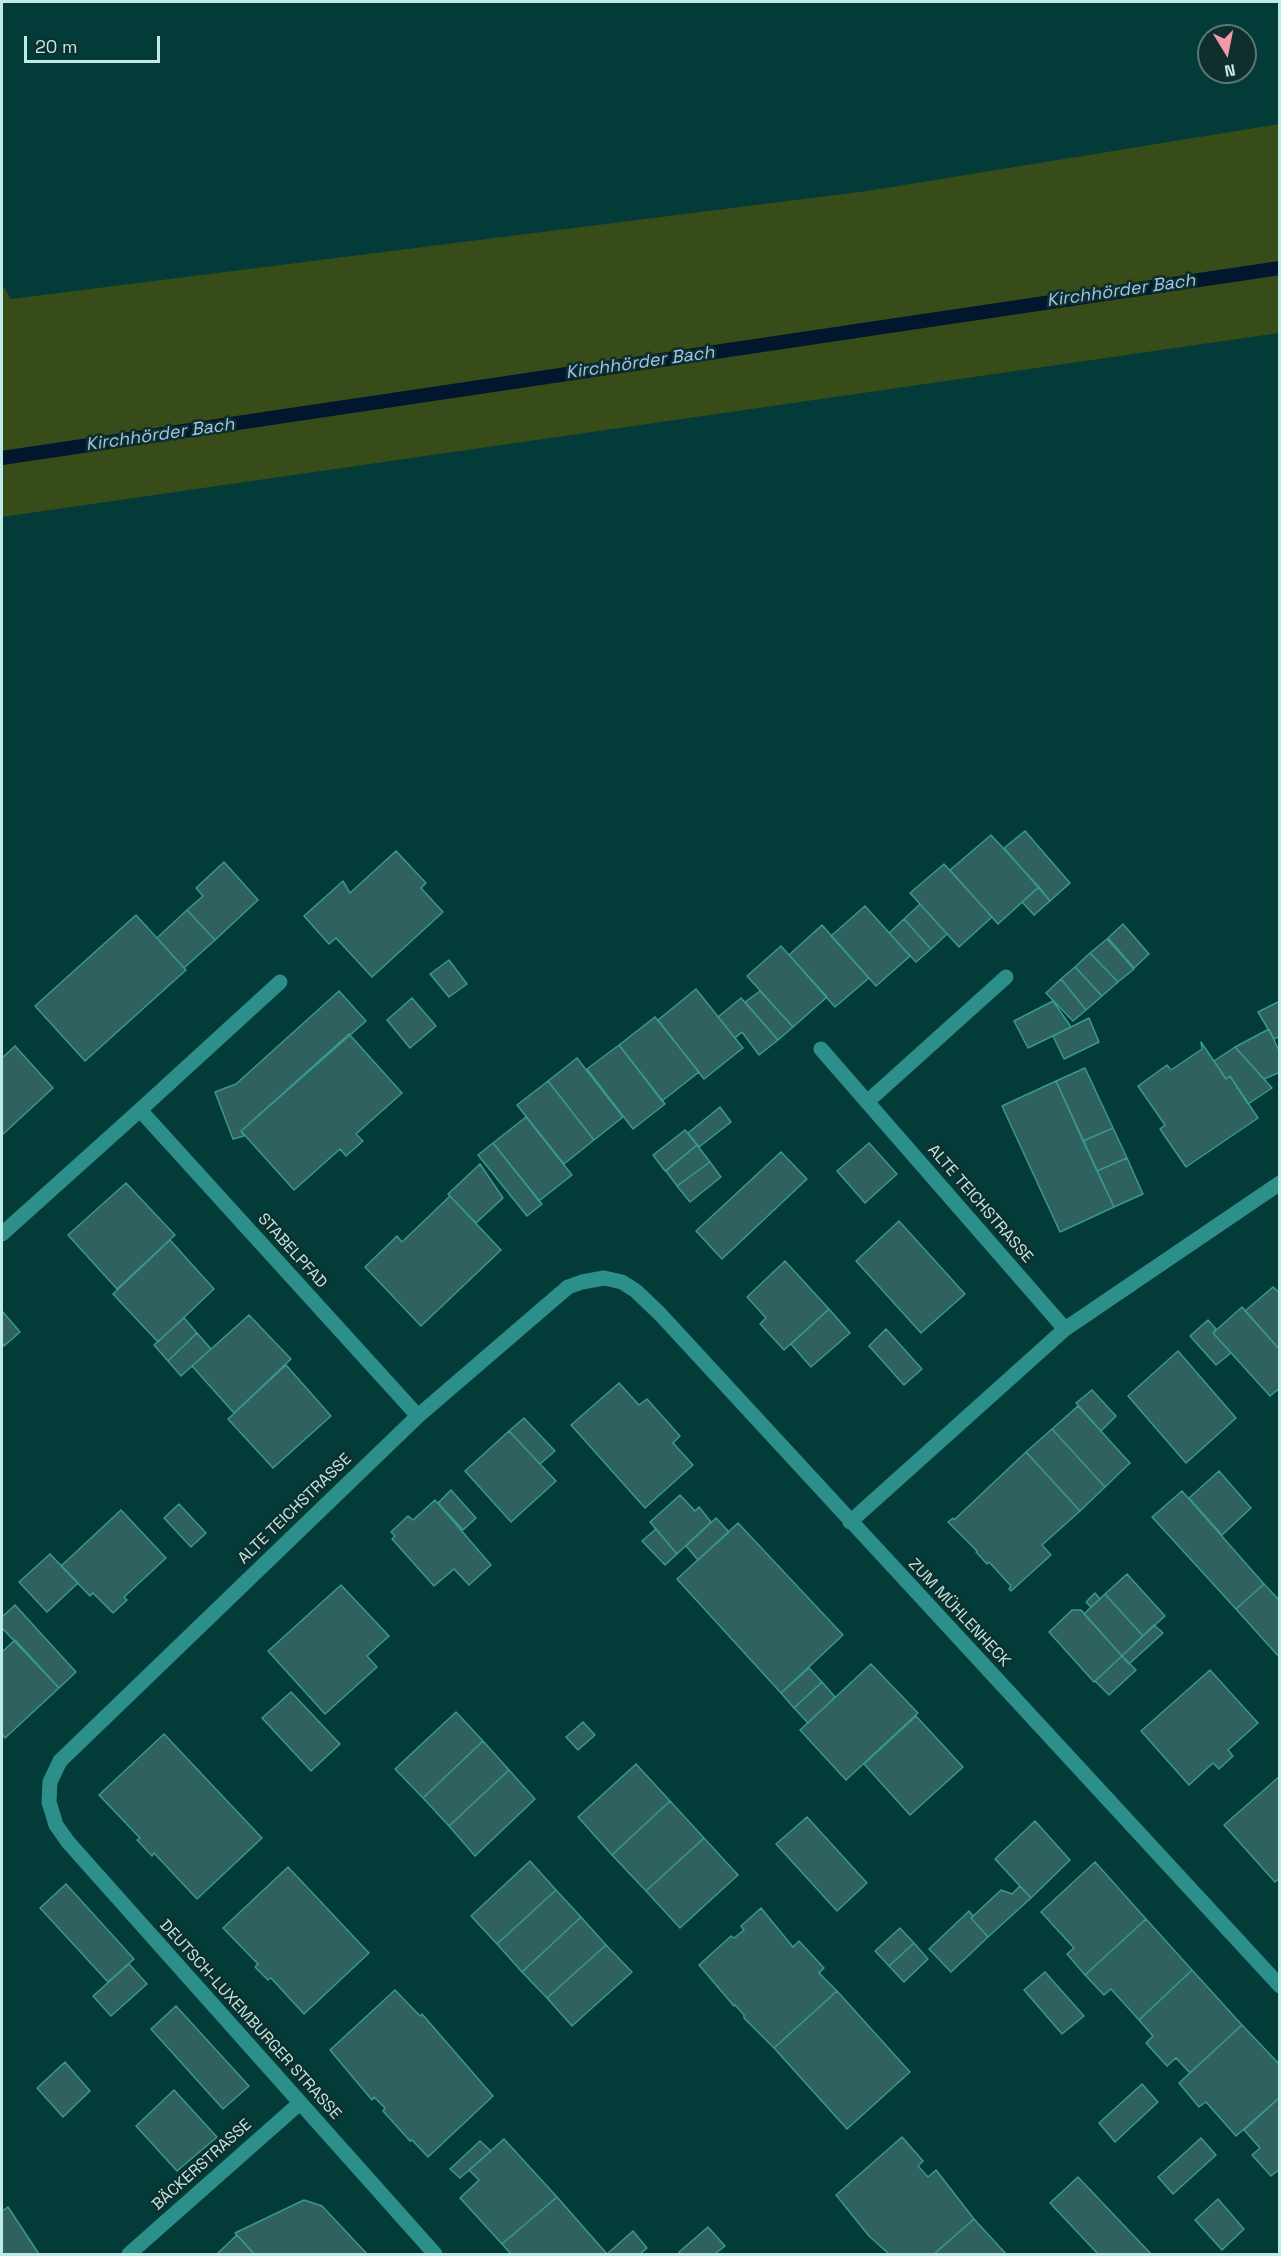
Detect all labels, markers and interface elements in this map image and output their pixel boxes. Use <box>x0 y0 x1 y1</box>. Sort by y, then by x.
scale bar <box>27 24 164 62</box>
north arrow <box>1197 24 1257 84</box>
text: 20 m <box>35 35 78 58</box>
text: N <box>1223 59 1237 82</box>
water label: Kirchhörder Bach <box>1045 270 1197 312</box>
water label: Kirchhörder Bach <box>564 342 716 384</box>
water label: Kirchhörder Bach <box>84 414 236 456</box>
street label: ALTE TEICHSTRASSE <box>923 1141 1037 1267</box>
street label: STABELPFAD <box>253 1210 331 1292</box>
street label: ALTE TEICHSTRASSE <box>234 1450 356 1568</box>
street label: ZUM MÜHLENHECK <box>904 1555 1014 1671</box>
street label: DEUTSCH-LUXEMBURGER STRASSE <box>155 1916 345 2124</box>
street label: BÄCKERSTRASSE <box>148 2115 256 2215</box>

